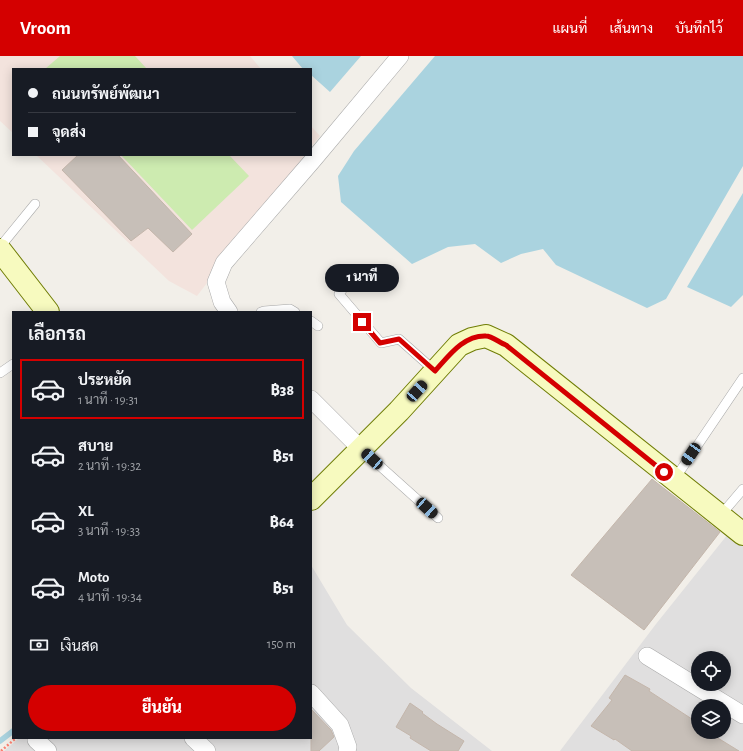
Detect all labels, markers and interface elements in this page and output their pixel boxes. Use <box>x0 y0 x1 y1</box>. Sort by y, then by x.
text: Vroom <box>20 19 71 38</box>
text: แผนที่ <box>552 22 587 36</box>
text: เส้นทาง <box>609 22 653 36</box>
text: บันทึกไว้ <box>675 22 723 36</box>
text: ถนนทรัพย์พัฒนา <box>52 87 160 102</box>
text: จุดส่ง <box>52 125 86 140</box>
callout: 1 นาที <box>325 264 399 292</box>
text: 1 นาที <box>347 271 377 284</box>
route end <box>353 313 371 331</box>
text: เลือกรถ <box>28 326 86 344</box>
icon: car <box>30 371 66 407</box>
text: ประหยัด <box>78 373 131 388</box>
car <box>405 378 429 404</box>
text: ฿38 <box>271 383 294 398</box>
text: 1 นาที · 19:31 <box>78 394 138 407</box>
icon: car <box>30 437 66 473</box>
text: สบาย <box>78 439 113 454</box>
car <box>679 441 703 467</box>
car <box>359 447 385 471</box>
text: ฿51 <box>273 449 294 464</box>
text: 2 นาที · 19:32 <box>78 460 141 473</box>
route start <box>655 463 673 481</box>
car <box>414 496 440 520</box>
icon: car <box>30 503 66 539</box>
text: XL <box>78 504 94 519</box>
text: ฿64 <box>270 515 294 530</box>
text: 3 นาที · 19:33 <box>78 525 140 538</box>
icon: car <box>30 569 66 605</box>
text: Moto <box>78 570 110 585</box>
text: ฿51 <box>273 581 294 596</box>
text: 4 นาที · 19:34 <box>78 591 142 604</box>
icon: cash <box>28 634 50 656</box>
text: 150 m <box>267 638 296 651</box>
text: เงินสด <box>60 639 99 654</box>
map controls <box>691 651 731 739</box>
button: locate <box>691 651 731 691</box>
button: ยืนยัน <box>28 685 296 731</box>
button: layers <box>691 699 731 739</box>

